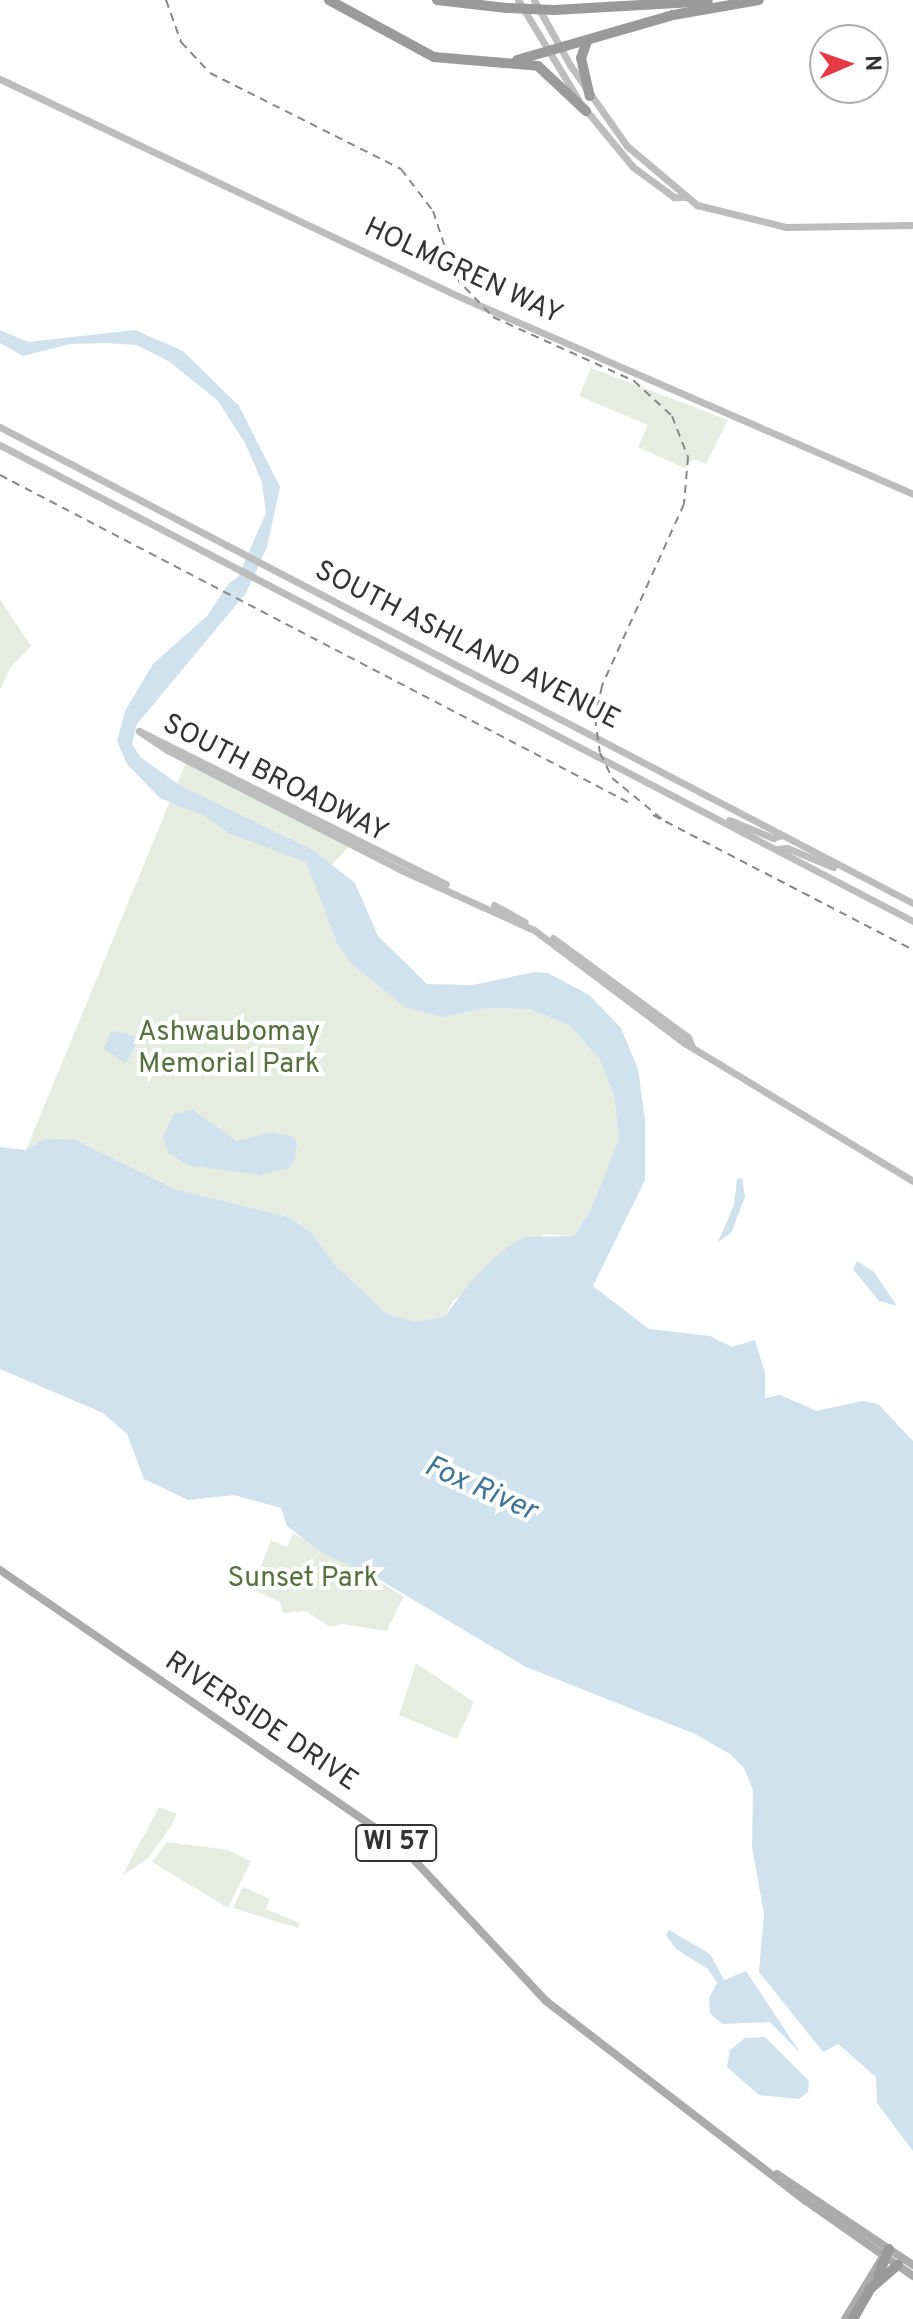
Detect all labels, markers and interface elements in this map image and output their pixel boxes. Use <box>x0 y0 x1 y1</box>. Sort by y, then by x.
north arrow <box>809 24 889 104</box>
text: N <box>858 55 885 72</box>
street label: HOLMGREN WAY <box>358 211 568 333</box>
street label: SOUTH ASHLAND AVENUE <box>308 554 626 738</box>
street label: SOUTH BROADWAY <box>157 708 393 850</box>
park label: Ashwaubomay Memorial Park <box>138 1016 320 1082</box>
water label: Fox River <box>418 1449 542 1531</box>
park label: Sunset Park <box>227 1562 379 1596</box>
street label: RIVERSIDE DRIVE <box>158 1645 364 1799</box>
road number: WI 57 <box>354 1821 438 1865</box>

